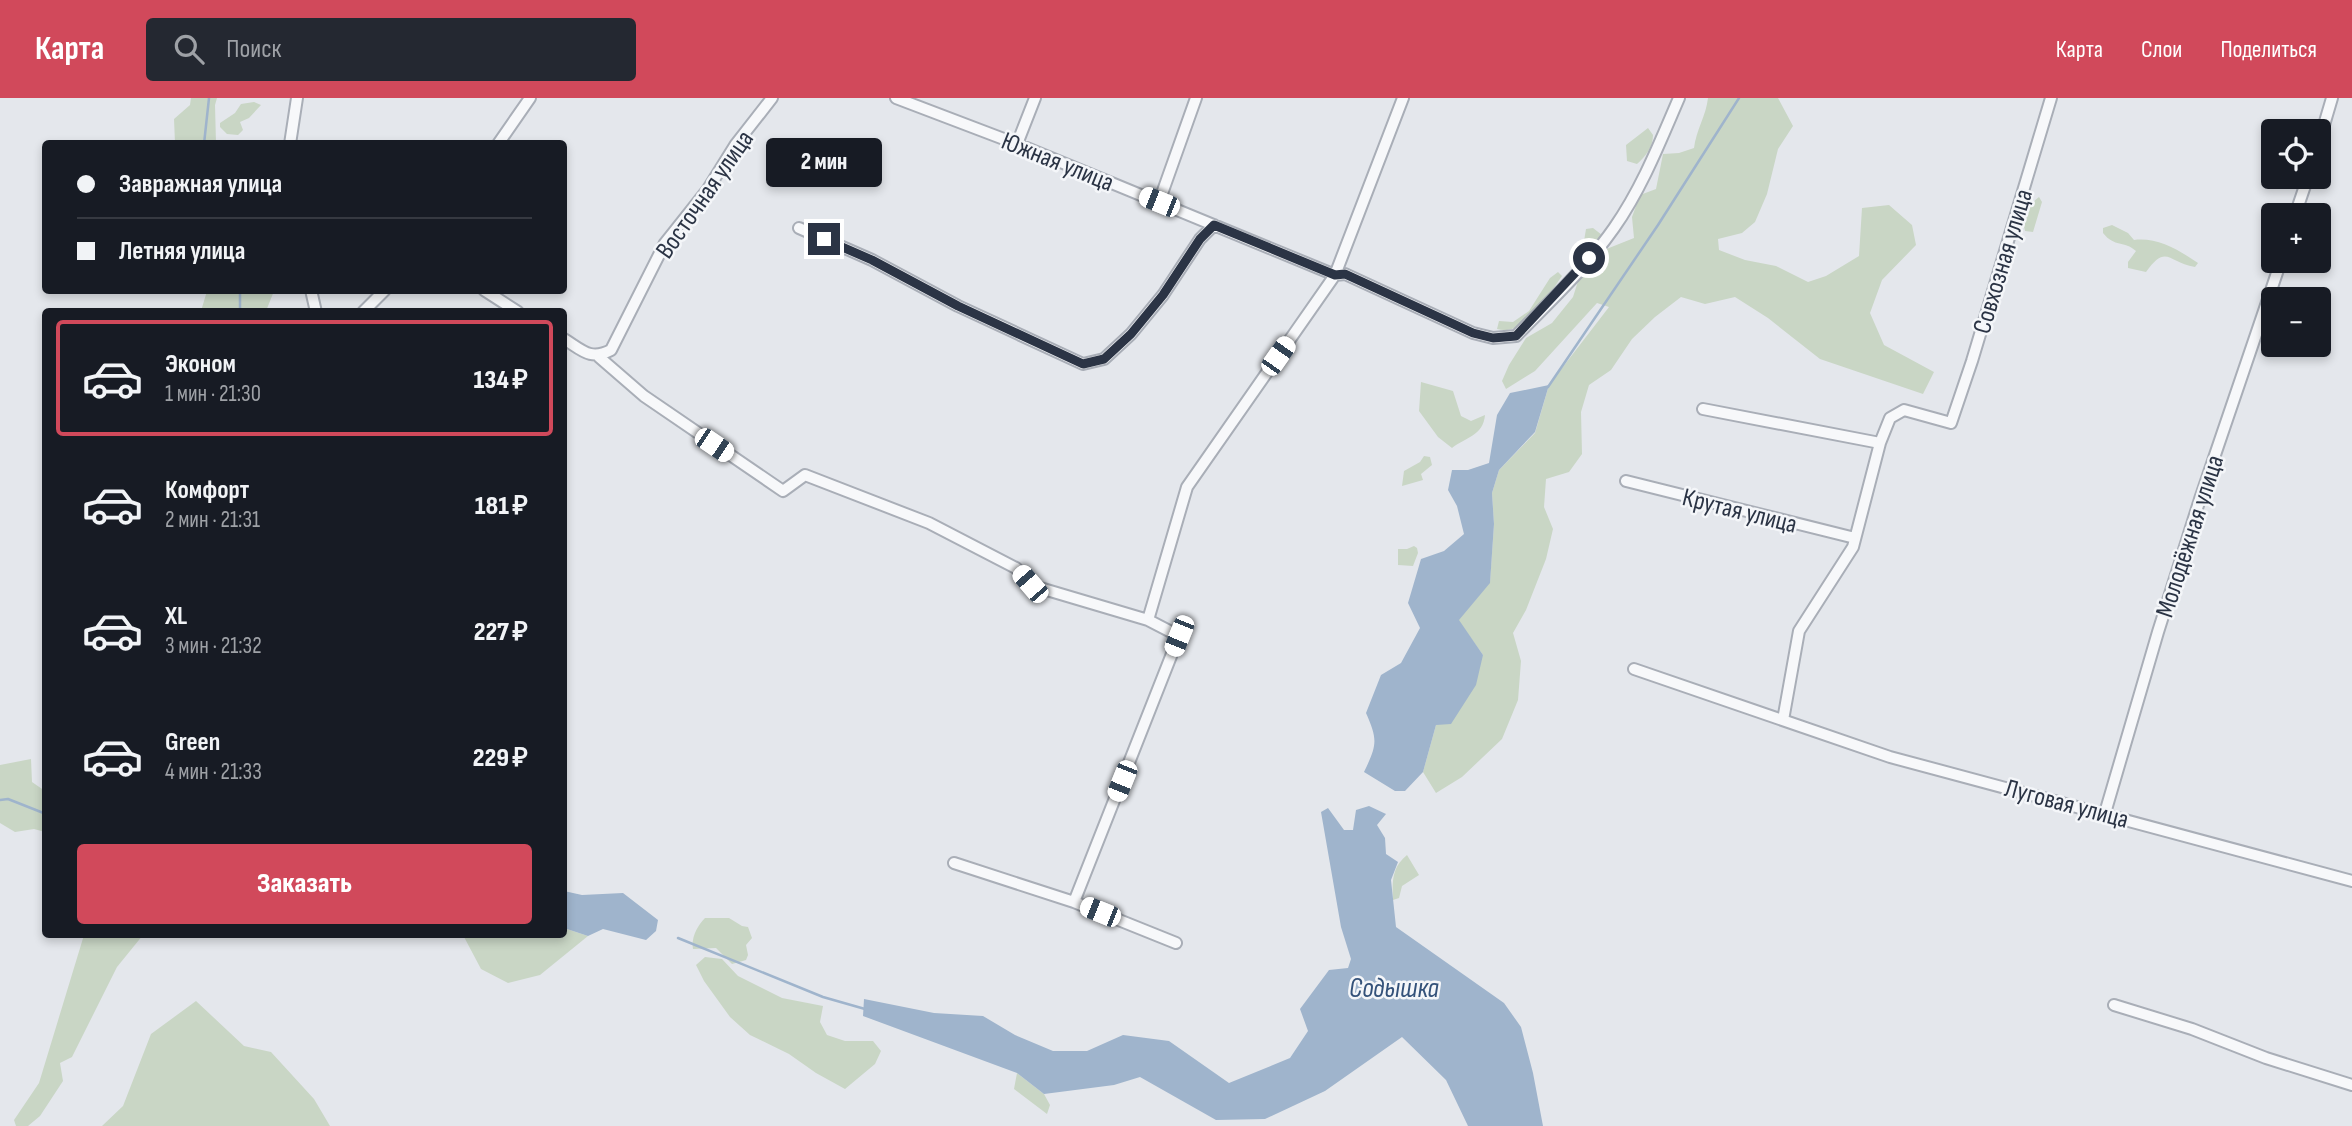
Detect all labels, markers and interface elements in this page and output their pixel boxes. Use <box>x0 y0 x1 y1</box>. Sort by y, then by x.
search box <box>146 18 636 81</box>
text: Карта <box>35 29 104 69</box>
icon: search <box>170 30 208 68</box>
text: Поиск <box>226 34 281 65</box>
text: Карта <box>2056 35 2103 64</box>
text: Слои <box>2141 35 2182 64</box>
text: Поделиться <box>2220 35 2317 64</box>
map controls <box>2261 119 2331 357</box>
button: locate <box>2261 119 2331 189</box>
street label: Восточная улица <box>650 125 761 265</box>
street label: Южная улица <box>997 126 1118 199</box>
callout: 2 мин <box>766 138 882 186</box>
text: 2 мин <box>801 148 847 176</box>
text: Завражная улица <box>119 169 282 200</box>
car <box>1136 184 1183 220</box>
street label: Совхозная улица <box>1967 185 2040 337</box>
button: + <box>2261 203 2331 273</box>
route end <box>808 223 840 255</box>
text: Летняя улица <box>119 236 245 267</box>
route start <box>1573 242 1605 274</box>
button: − <box>2261 287 2331 357</box>
car <box>1258 333 1299 379</box>
icon: car <box>81 347 144 410</box>
text: Эконом <box>165 349 236 380</box>
text: 134 ₽ <box>474 365 528 396</box>
text: 1 мин · 21:30 <box>165 380 261 408</box>
car <box>691 425 738 465</box>
street label: Молодёжная улица <box>2150 451 2231 622</box>
icon: car <box>81 473 144 536</box>
text: Комфорт <box>165 475 249 506</box>
street label: Крутая улица <box>1679 482 1800 541</box>
text: 181 ₽ <box>475 491 528 522</box>
text: 2 мин · 21:31 <box>165 506 260 534</box>
car <box>1009 561 1052 607</box>
icon: car <box>81 599 144 662</box>
text: XL <box>165 601 187 632</box>
car <box>1162 613 1197 659</box>
text: 227 ₽ <box>474 617 528 648</box>
text: 3 мин · 21:32 <box>165 632 262 660</box>
icon: car <box>81 725 144 788</box>
text: Green <box>165 727 220 758</box>
text: 229 ₽ <box>473 743 528 774</box>
text: 4 мин · 21:33 <box>165 758 262 786</box>
car <box>1105 758 1140 804</box>
street label: Луговая улица <box>2001 773 2132 836</box>
button: Заказать <box>77 844 532 924</box>
car <box>1077 894 1124 930</box>
water label: Содышка <box>1349 972 1440 1005</box>

